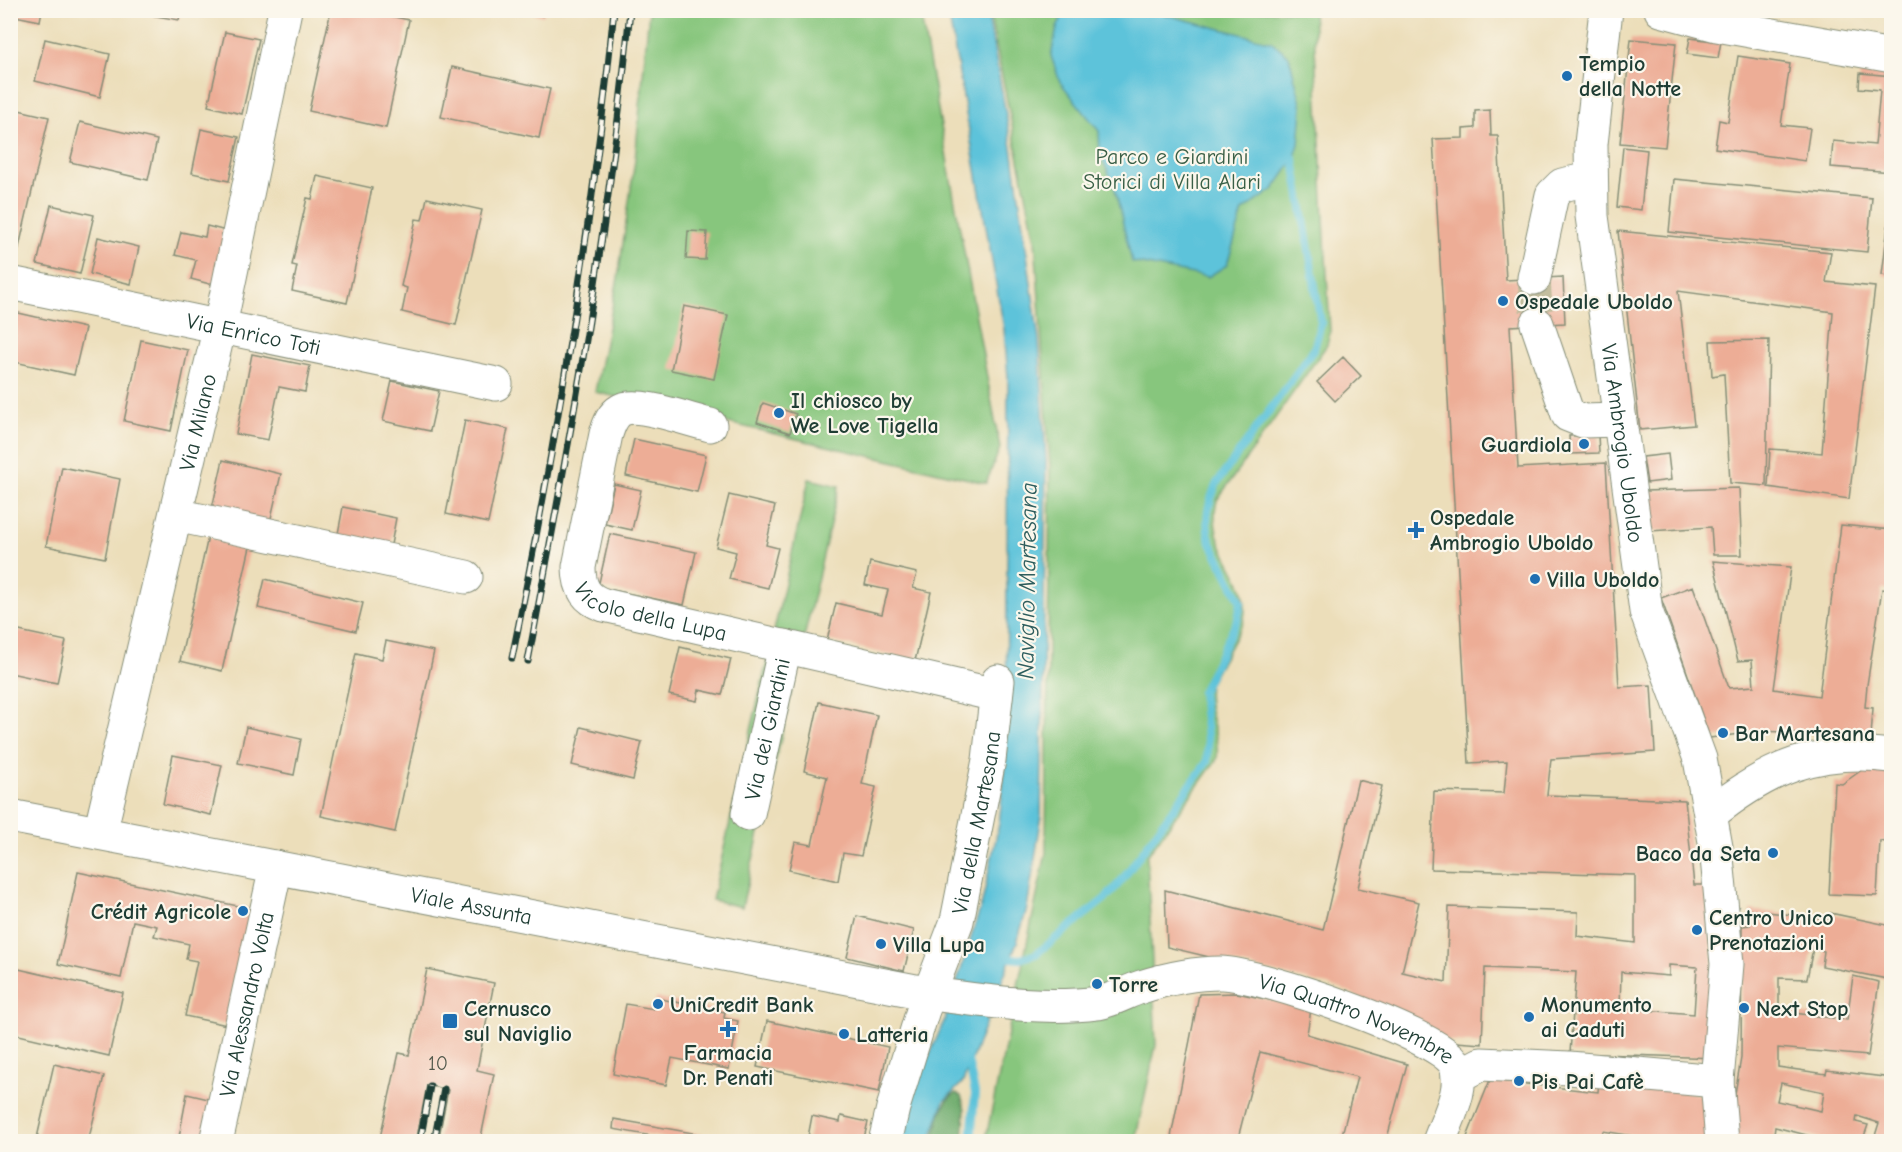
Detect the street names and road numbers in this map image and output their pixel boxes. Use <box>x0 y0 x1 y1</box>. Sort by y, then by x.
street label: Via Enrico Toti <box>184 308 323 361</box>
street label: Via Ambrogio Uboldo <box>1596 342 1649 544</box>
street label: Via Milano <box>174 371 222 474</box>
street label: Vicolo della Lupa <box>568 578 729 647</box>
street label: Via dei Giardini <box>739 656 796 803</box>
street label: Via della Martesana <box>947 730 1006 916</box>
street label: Viale Assunta <box>408 882 534 931</box>
street label: Via Alessandro Volta <box>214 909 280 1100</box>
street label: Via Quattro Novembre <box>1256 968 1459 1070</box>

